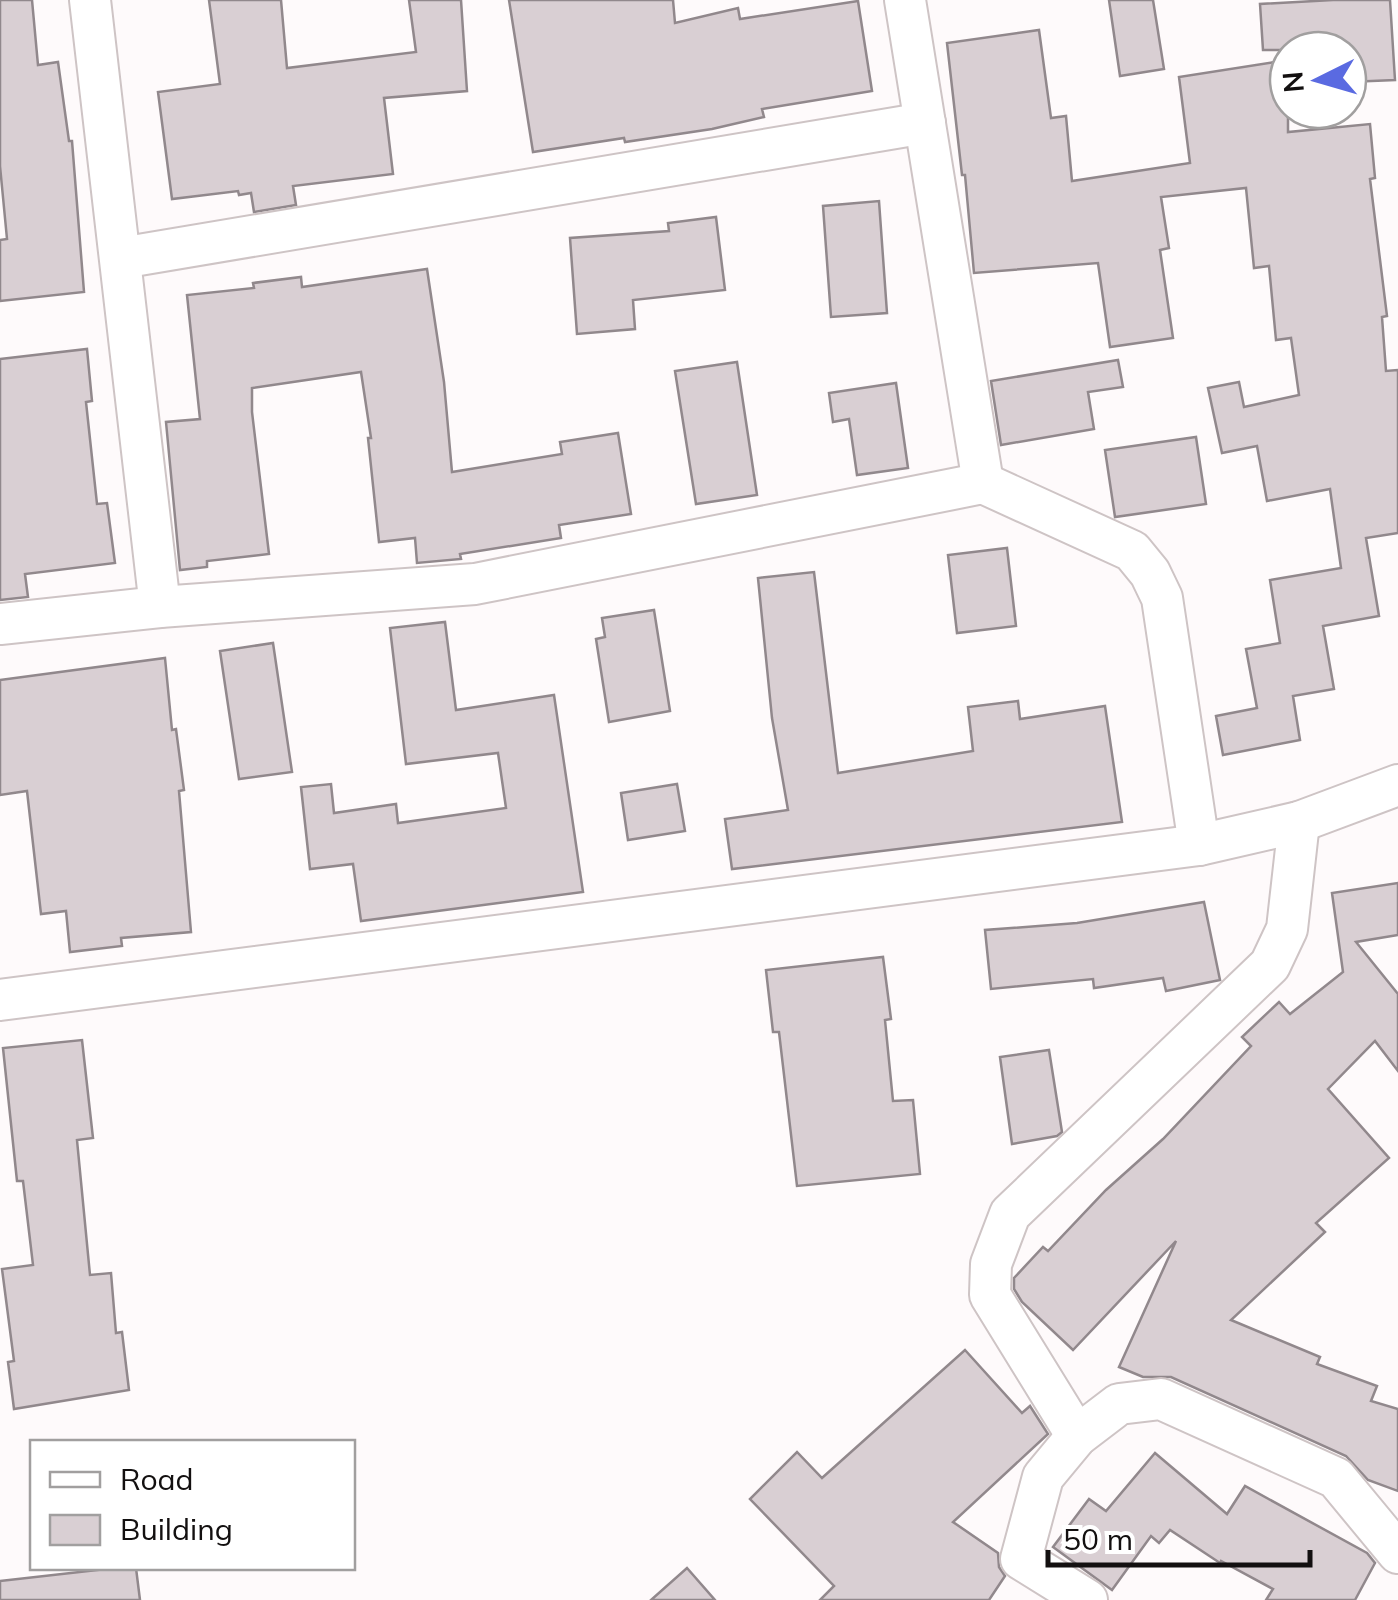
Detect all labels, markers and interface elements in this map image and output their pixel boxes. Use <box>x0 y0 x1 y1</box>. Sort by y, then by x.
north arrow <box>1268 30 1368 130</box>
text: N <box>1274 70 1311 94</box>
legend <box>30 1440 355 1570</box>
text: Road <box>120 1460 194 1498</box>
scale bar <box>1048 1505 1310 1567</box>
text: Building <box>120 1510 233 1548</box>
text: 50 m <box>1063 1520 1133 1558</box>

